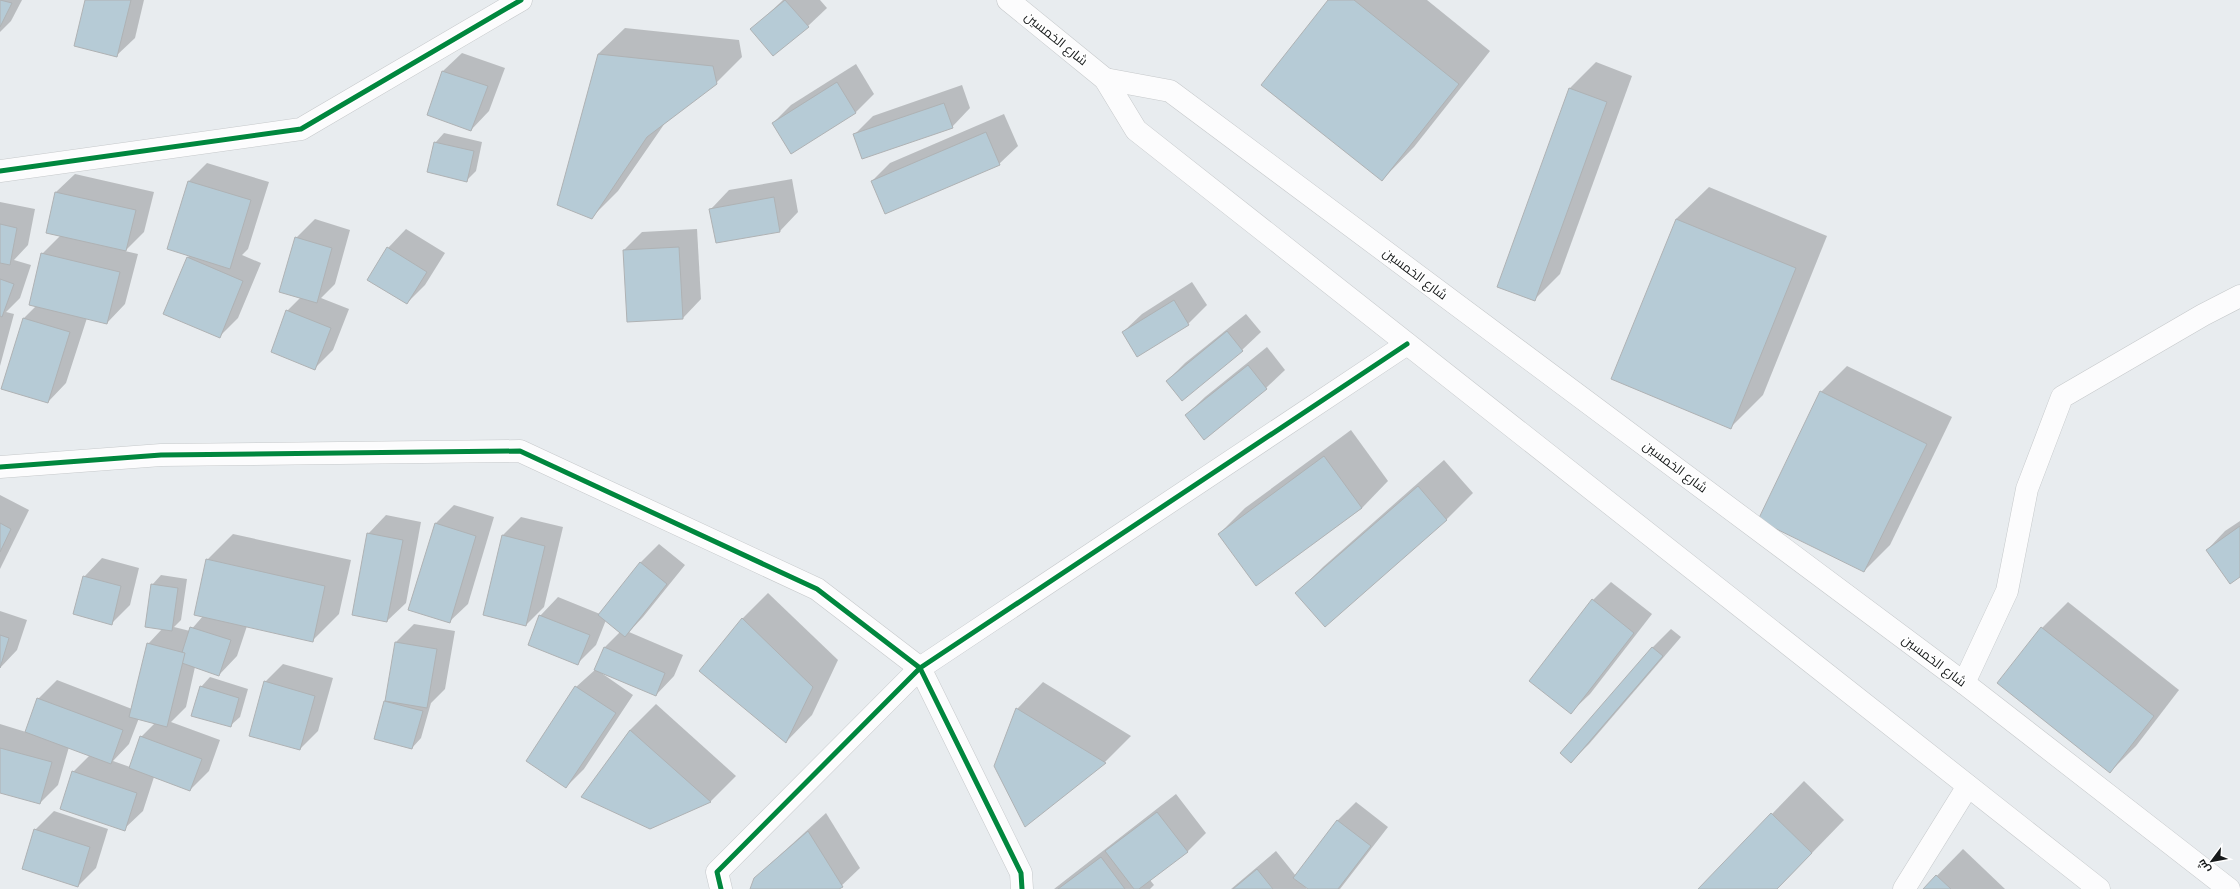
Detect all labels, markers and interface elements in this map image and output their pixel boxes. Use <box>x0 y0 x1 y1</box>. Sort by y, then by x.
street label: شارع الخمسين <box>1021 9 1091 69</box>
street label: شارع الخمسين <box>1380 245 1450 303</box>
street label: شارع الخمسين <box>1640 438 1710 496</box>
street label: شارع الخمسين <box>1899 632 1969 690</box>
north arrow <box>2192 841 2232 881</box>
text: ش <box>2195 857 2213 875</box>

